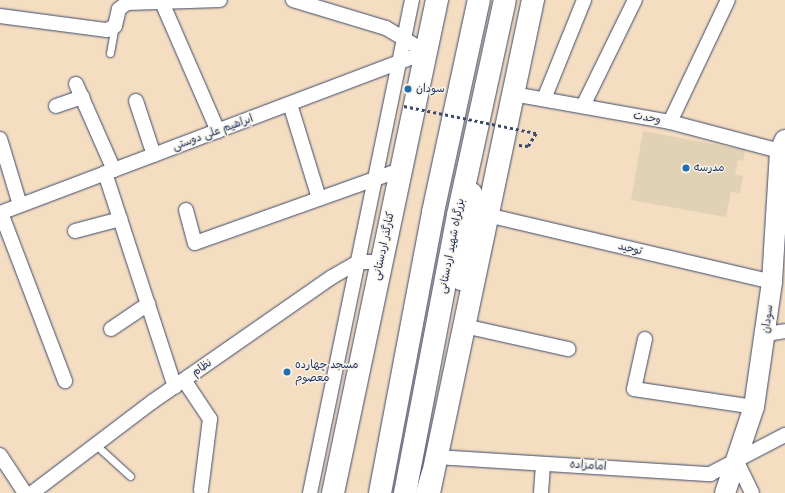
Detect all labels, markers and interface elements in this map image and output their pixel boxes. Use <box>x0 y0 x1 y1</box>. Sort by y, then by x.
place label: سودان <box>416 82 445 96</box>
marker: سودان <box>403 84 413 94</box>
street label: وحدت <box>632 109 662 127</box>
street label: ابراهیم علی دوستی <box>171 112 255 154</box>
place label: مدرسه <box>694 161 724 175</box>
marker: مدرسه <box>681 163 691 173</box>
street label: بزرگراه شهید اردستانی <box>436 197 468 295</box>
street label: کنارگذر اردستانی <box>370 210 398 282</box>
street label: توحید <box>617 240 643 258</box>
street label: سودان <box>760 304 776 334</box>
street label: نظام <box>189 356 215 380</box>
place label: مسجد چهارده معصوم <box>295 359 358 385</box>
marker: مسجد چهارده معصوم <box>282 367 292 377</box>
street label: امامزاده <box>569 458 607 474</box>

